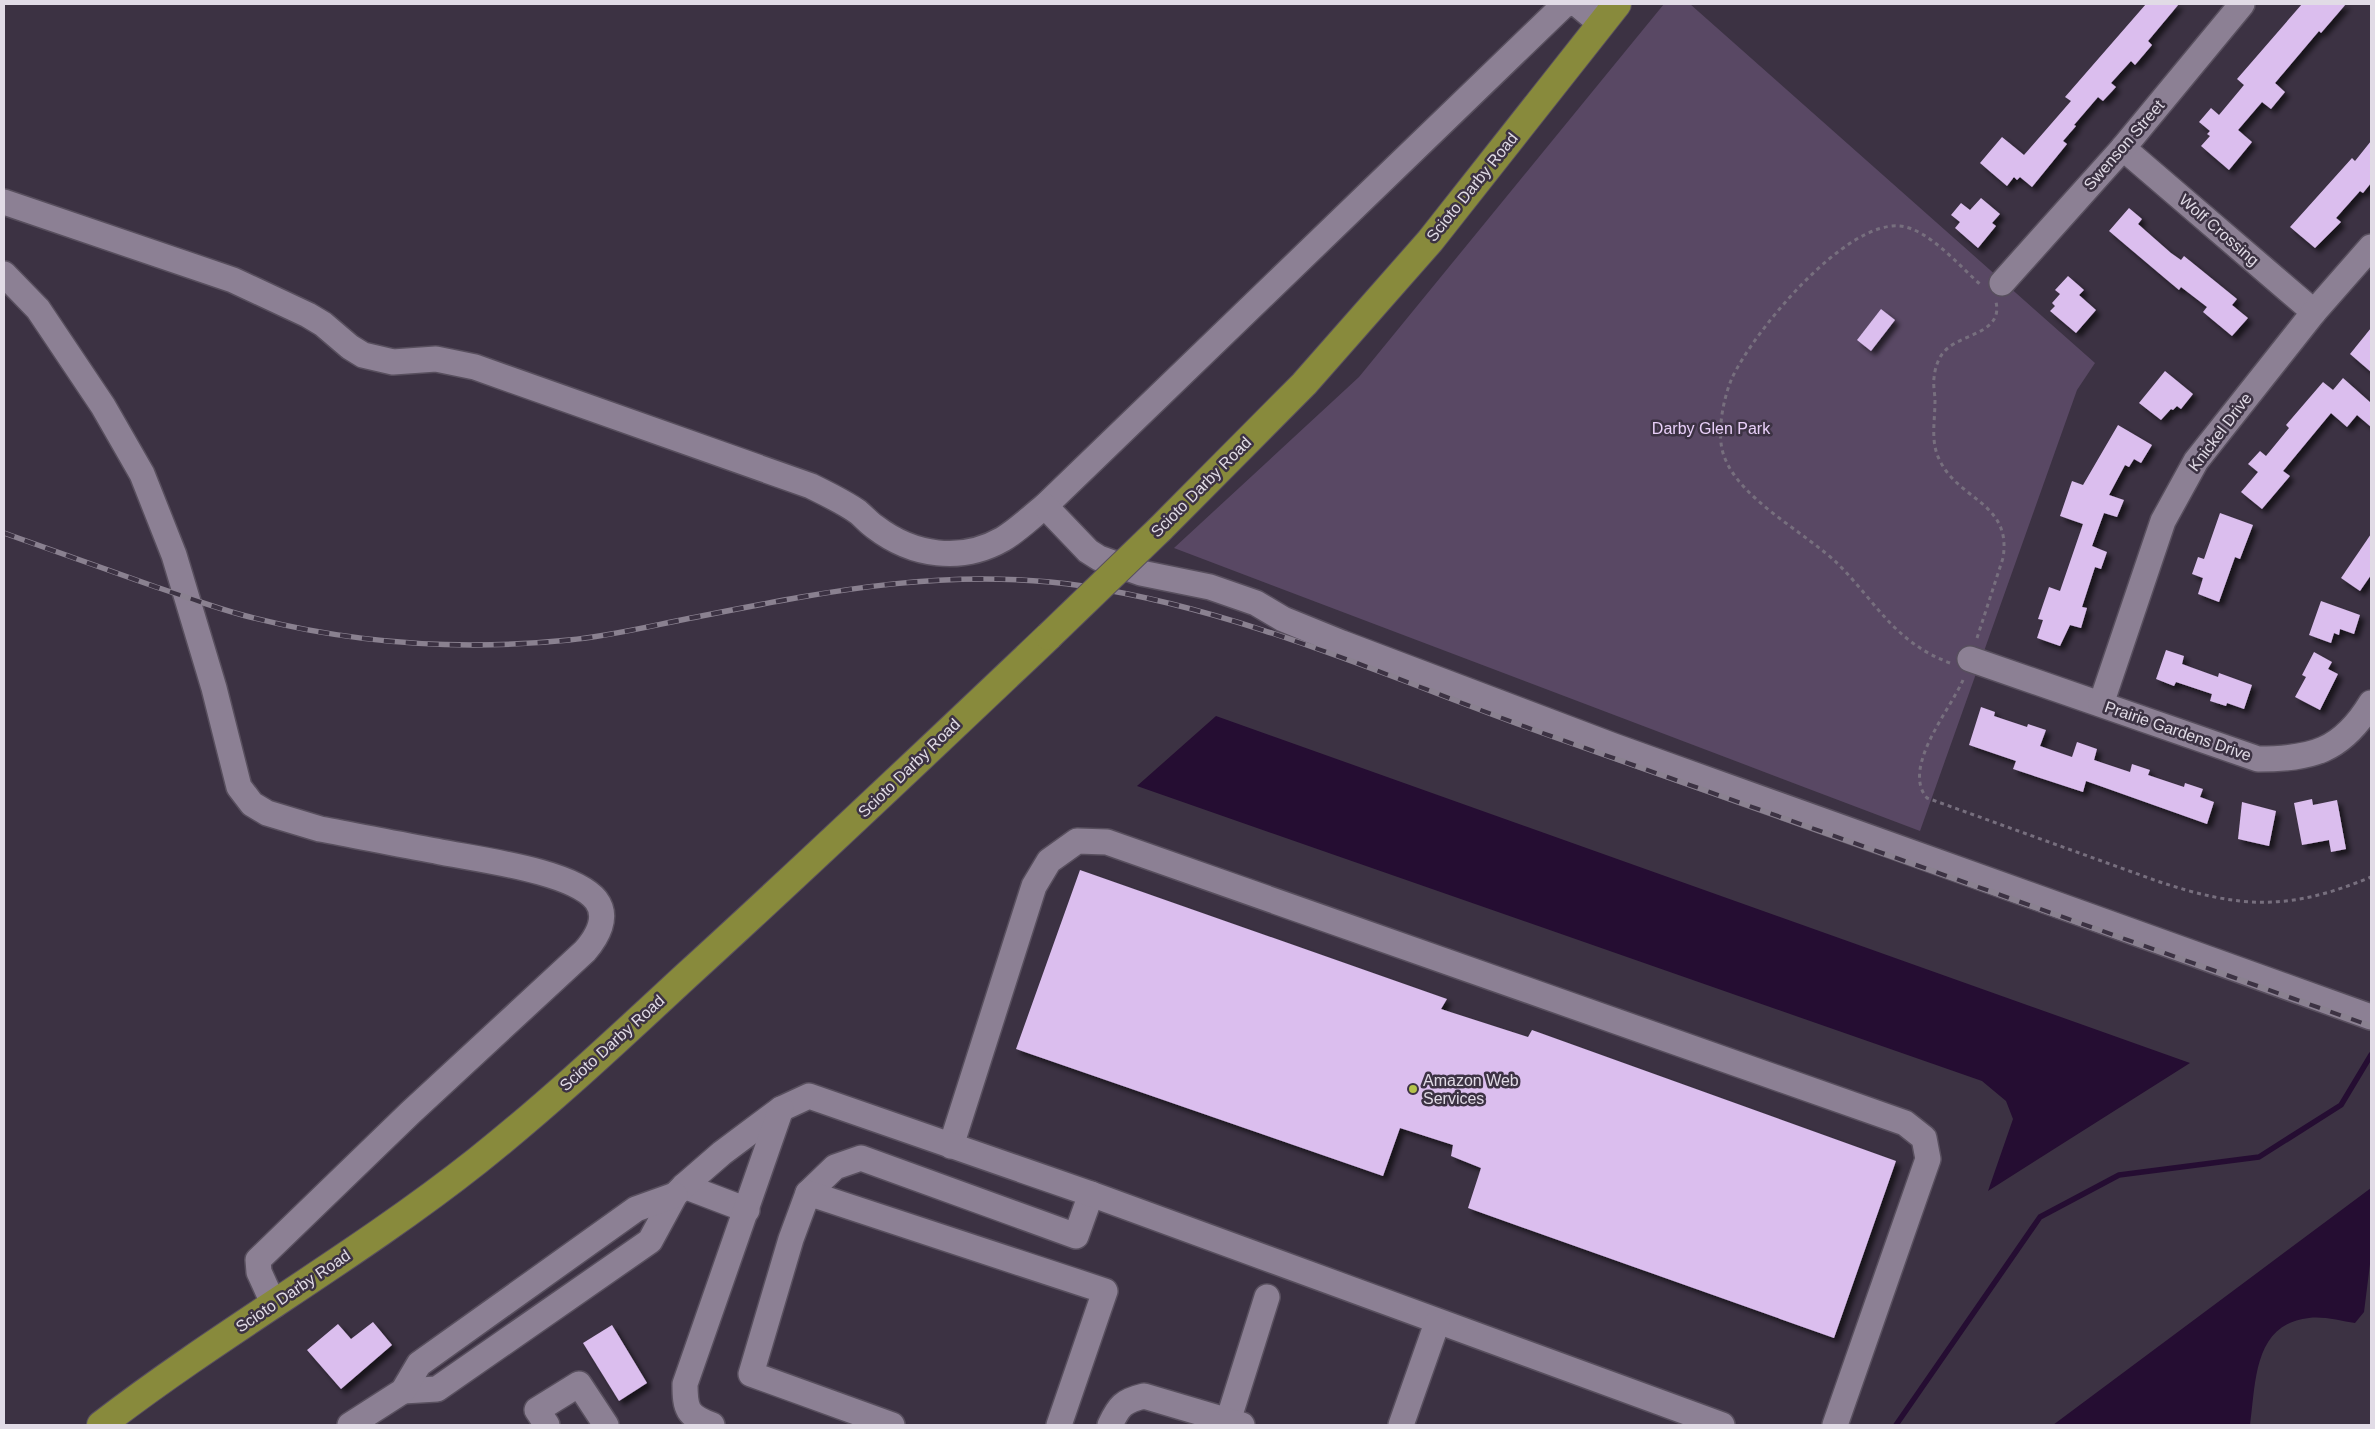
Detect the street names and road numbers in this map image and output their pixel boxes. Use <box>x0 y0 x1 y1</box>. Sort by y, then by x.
street label: Swenson Street <box>2081 96 2168 193</box>
street label: Scioto Darby Road <box>1423 129 1521 245</box>
street label: Wolf Crossing <box>2176 191 2262 269</box>
street label: Knickel Drive <box>2185 390 2255 474</box>
street label: Scioto Darby Road <box>1148 434 1254 540</box>
street label: Prairie Gardens Drive <box>2103 698 2254 764</box>
street label: Scioto Darby Road <box>855 715 963 821</box>
street label: Scioto Darby Road <box>556 992 668 1094</box>
street label: Scioto Darby Road <box>233 1246 353 1336</box>

